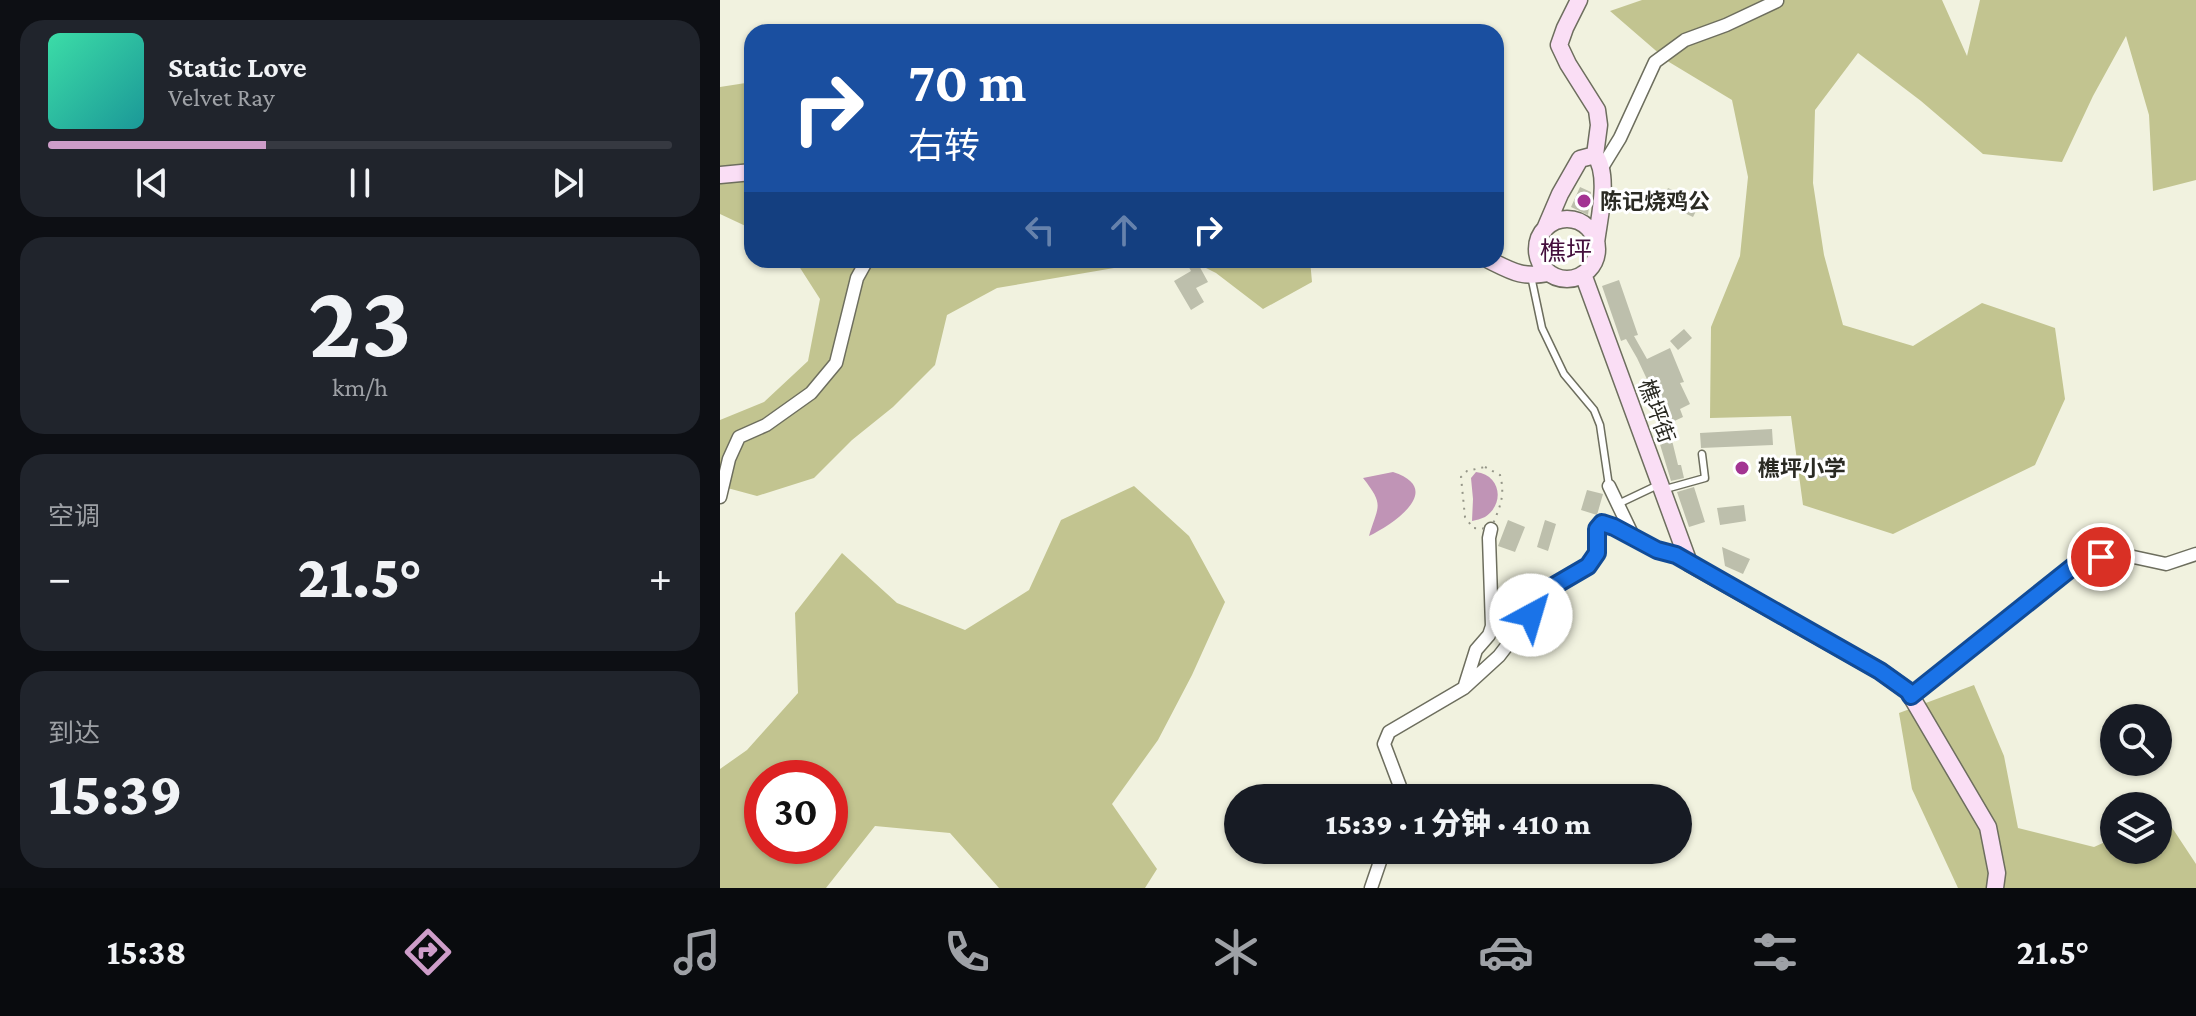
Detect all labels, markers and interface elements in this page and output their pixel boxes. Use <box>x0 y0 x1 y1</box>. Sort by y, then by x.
text: Static Love <box>168 50 307 83</box>
text: 70 m <box>908 51 1027 113</box>
icon: right <box>776 56 880 160</box>
text: Velvet Ray <box>168 83 275 112</box>
text: 右转 <box>908 126 980 166</box>
icon: previous <box>130 161 174 205</box>
icon: pause <box>338 161 382 205</box>
icon: next <box>546 161 590 205</box>
place label: 陈记烧鸡公 <box>1600 189 1710 214</box>
marker: 陈记烧鸡公 <box>1575 192 1593 210</box>
icon: left <box>1018 208 1062 252</box>
icon: ahead <box>1102 208 1146 252</box>
icon: right <box>1186 208 1230 252</box>
district label: 樵坪 <box>1540 237 1592 266</box>
text: 23 <box>308 263 412 378</box>
text: km/h <box>332 373 388 402</box>
street label: 樵坪街 <box>1633 376 1680 446</box>
place label: 樵坪小学 <box>1758 456 1846 481</box>
marker: 樵坪小学 <box>1733 459 1751 477</box>
text: 空调 <box>48 502 100 531</box>
pin <box>2067 523 2135 591</box>
icon: arrive <box>2079 535 2123 579</box>
text: 21.5° <box>297 543 423 610</box>
text: − <box>48 553 71 601</box>
text: + <box>649 553 672 601</box>
position arrow <box>1489 573 1573 657</box>
map controls <box>2100 704 2172 864</box>
button: search <box>2100 704 2172 776</box>
text: 到达 <box>48 719 100 748</box>
text: 15:39 <box>48 760 183 827</box>
speed limit sign: 30 <box>744 760 848 864</box>
button: layers <box>2100 792 2172 864</box>
text: 15:39 · 1 分钟 · 410 m <box>1325 807 1591 840</box>
icon: directions <box>400 924 456 980</box>
icon: music <box>669 924 725 980</box>
icon: phone <box>939 924 995 980</box>
icon: climate <box>1208 924 1264 980</box>
icon: car <box>1478 924 1534 980</box>
icon: filters <box>1747 924 1803 980</box>
text: 15:38 <box>107 932 186 972</box>
text: 21.5° <box>2017 932 2089 972</box>

